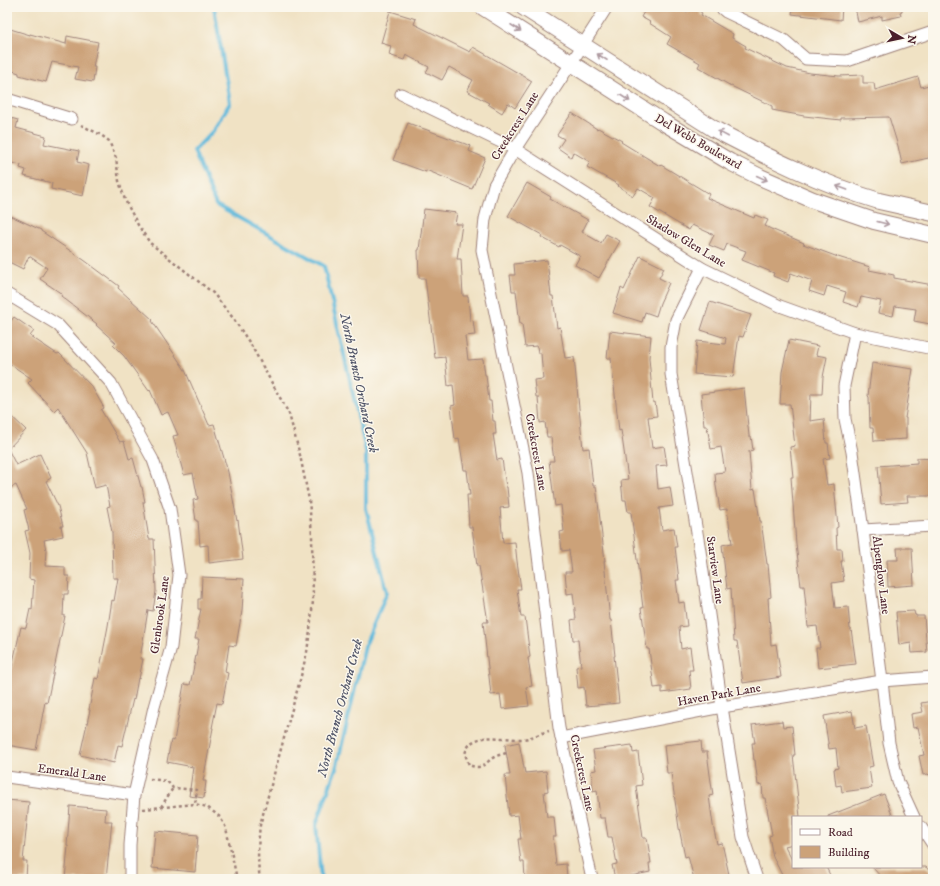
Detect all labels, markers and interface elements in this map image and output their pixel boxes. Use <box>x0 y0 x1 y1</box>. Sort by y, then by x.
north arrow <box>882 18 922 58</box>
one-way arrow <box>510 24 521 32</box>
text: N <box>903 34 919 45</box>
one-way arrow <box>597 53 608 61</box>
street label: Creekcrest Lane <box>488 89 542 163</box>
one-way arrow <box>619 94 630 102</box>
street label: Del Webb Boulevard <box>652 111 744 173</box>
one-way arrow <box>717 130 729 138</box>
one-way arrow <box>755 174 767 182</box>
one-way arrow <box>836 183 848 191</box>
street label: Shadow Glen Lane <box>643 211 729 271</box>
one-way arrow <box>876 220 889 228</box>
water label: North Branch Orchard Creek <box>336 311 382 455</box>
street label: Creekcrest Lane <box>522 412 550 492</box>
street label: Starview Lane <box>703 535 727 605</box>
street label: Alpenglow Lane <box>869 535 893 615</box>
street label: Glenbrook Lane <box>147 575 173 655</box>
water label: North Branch Orchard Creek <box>314 637 366 780</box>
street label: Haven Park Lane <box>676 680 762 710</box>
street label: Creekcrest Lane <box>567 733 597 813</box>
street label: Emerald Lane <box>37 761 107 785</box>
legend <box>792 816 922 868</box>
text: Road <box>828 825 853 840</box>
text: Building <box>828 845 869 860</box>

